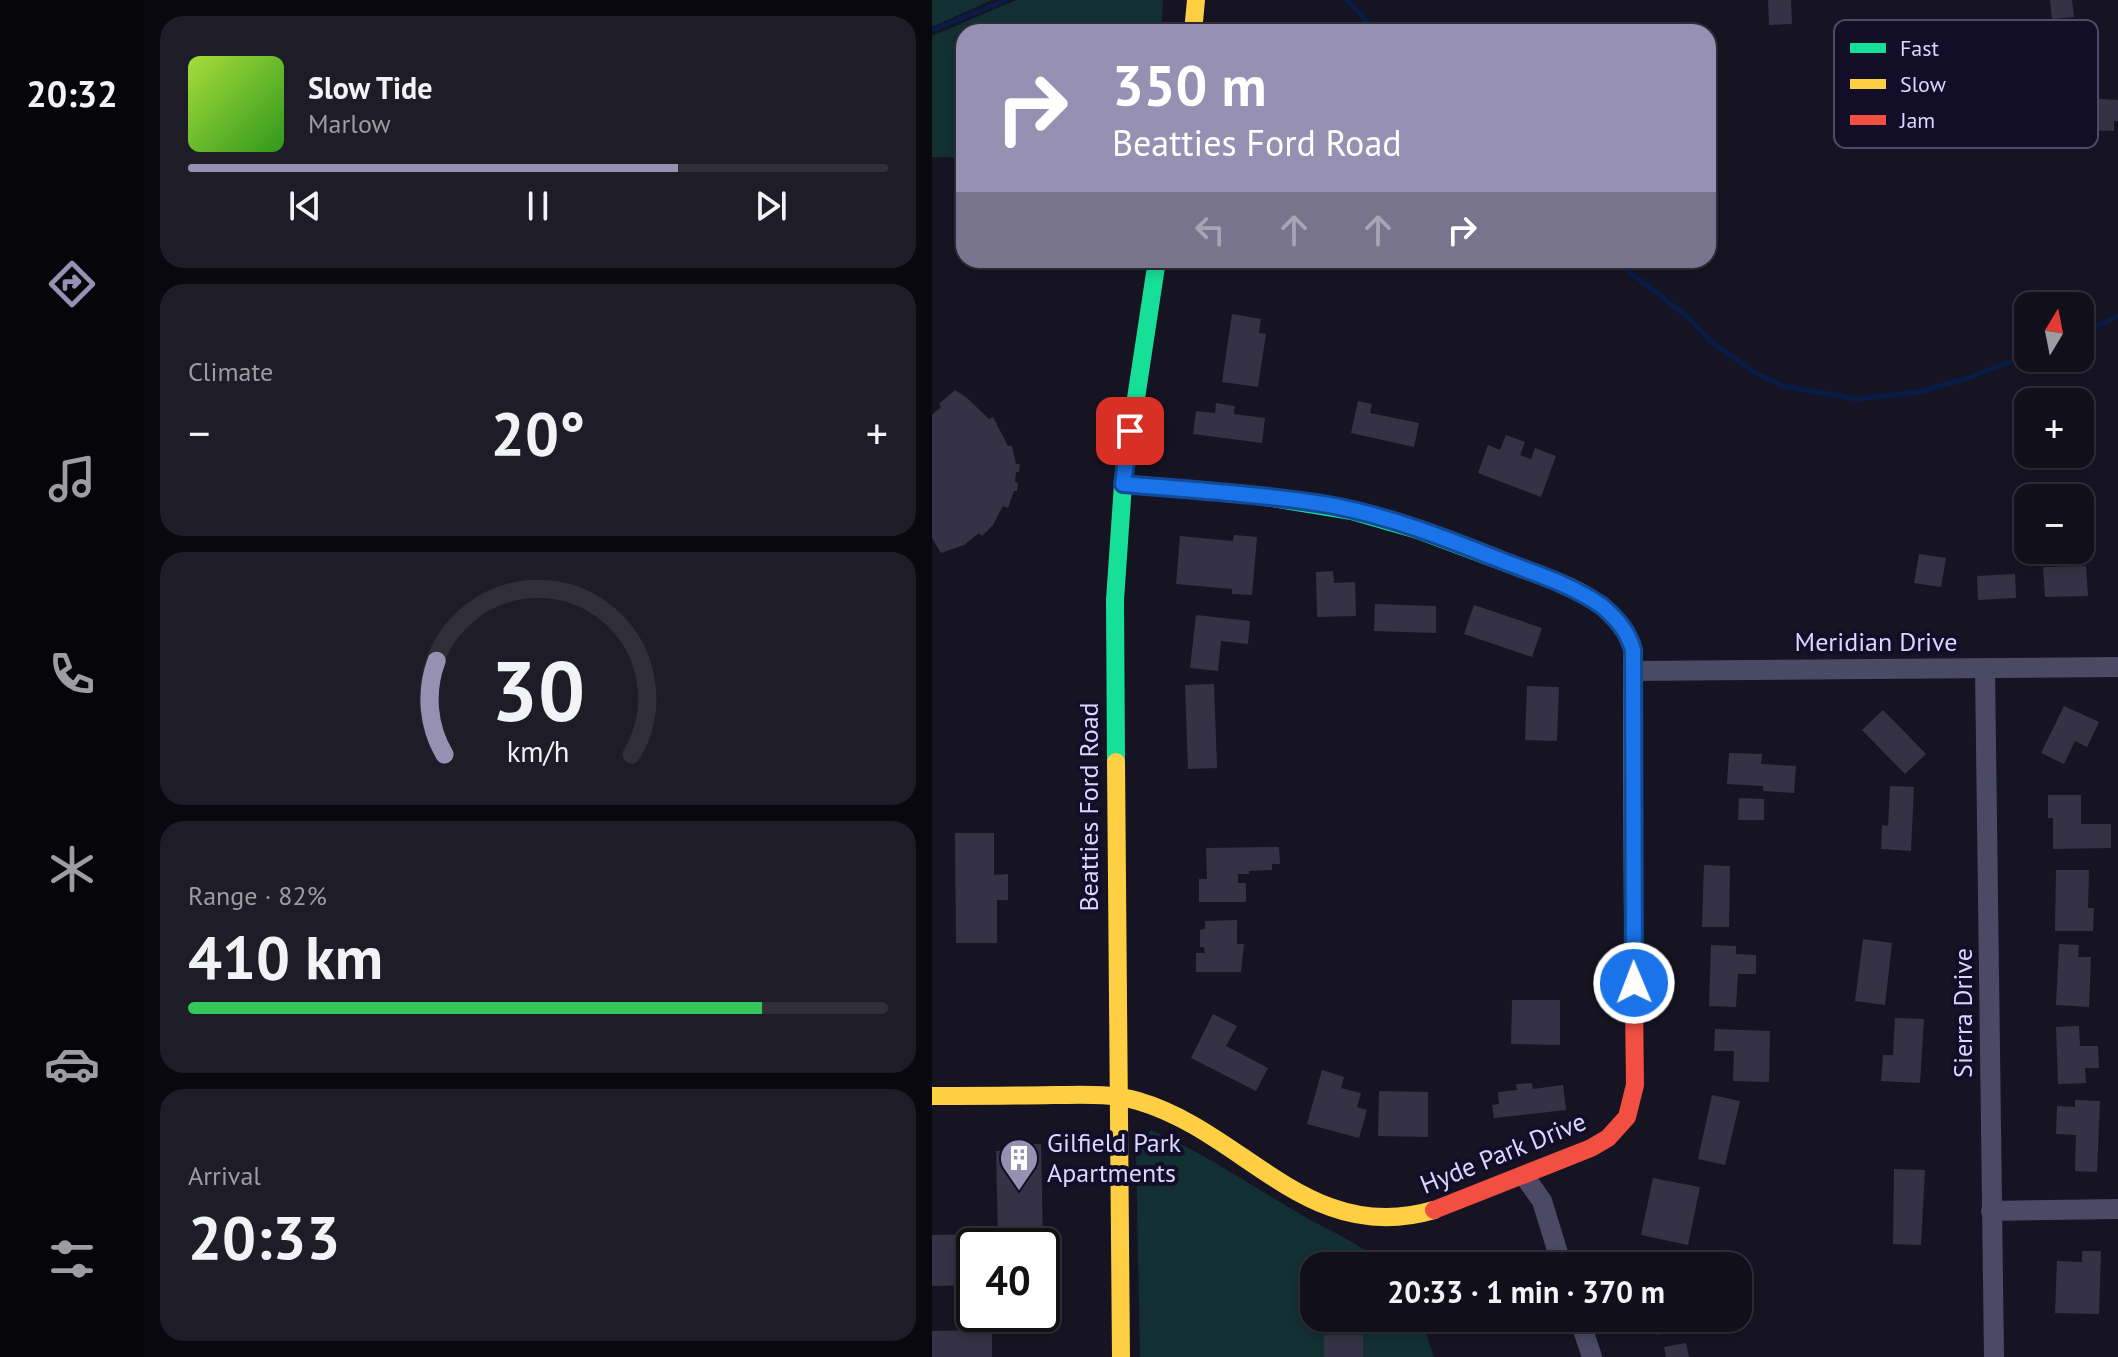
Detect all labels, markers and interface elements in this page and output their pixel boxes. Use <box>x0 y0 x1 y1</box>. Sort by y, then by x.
legend <box>1834 20 2098 148</box>
text: Fast <box>1900 34 1940 62</box>
text: 350 m <box>1112 49 1267 121</box>
icon: right <box>980 56 1084 160</box>
text: Slow Tide <box>308 68 433 107</box>
text: 20:32 <box>26 70 118 117</box>
text: Slow <box>1900 70 1946 98</box>
text: Jam <box>1899 106 1935 134</box>
text: Marlow <box>308 107 391 140</box>
text: Beatties Ford Road <box>1112 119 1402 166</box>
icon: previous <box>283 184 327 228</box>
icon: pause <box>516 184 560 228</box>
icon: next <box>749 184 793 228</box>
icon: left <box>1188 208 1232 252</box>
icon: ahead <box>1272 208 1316 252</box>
icon: ahead <box>1356 208 1400 252</box>
icon: right <box>1440 208 1484 252</box>
icon: directions <box>44 256 100 312</box>
north arrow <box>2014 292 2094 372</box>
map controls <box>2014 292 2094 564</box>
text: Climate <box>188 355 273 388</box>
button: + <box>2014 388 2094 468</box>
text: 20° <box>491 394 585 472</box>
pin <box>1096 397 1164 465</box>
text: − <box>188 404 210 461</box>
text: + <box>866 404 888 461</box>
icon: arrive <box>1108 409 1152 453</box>
icon: music <box>44 451 100 507</box>
button: − <box>2014 484 2094 564</box>
street label: Meridian Drive <box>1795 625 1957 658</box>
text: 30 <box>491 635 585 743</box>
icon: phone <box>44 646 100 702</box>
street label: Beatties Ford Road <box>1072 702 1105 912</box>
text: km/h <box>507 733 569 770</box>
icon: climate <box>44 841 100 897</box>
text: Range · 82% <box>188 879 327 912</box>
text: 410 km <box>188 918 383 996</box>
position arrow <box>1592 941 1676 1025</box>
street label: Sierra Drive <box>1946 948 1979 1078</box>
icon: car <box>44 1036 100 1092</box>
street label: Hyde Park Drive <box>1415 1104 1591 1201</box>
place label: Gilfield Park Apartments <box>1047 1126 1182 1189</box>
building icon: Gilfield Park Apartments <box>998 1137 1040 1192</box>
text: Arrival <box>188 1159 261 1192</box>
text: 20:33 <box>188 1198 340 1276</box>
speed limit sign: 40 <box>956 1228 1060 1332</box>
icon: filters <box>44 1231 100 1287</box>
text: 20:33 · 1 min · 370 m <box>1387 1272 1665 1311</box>

